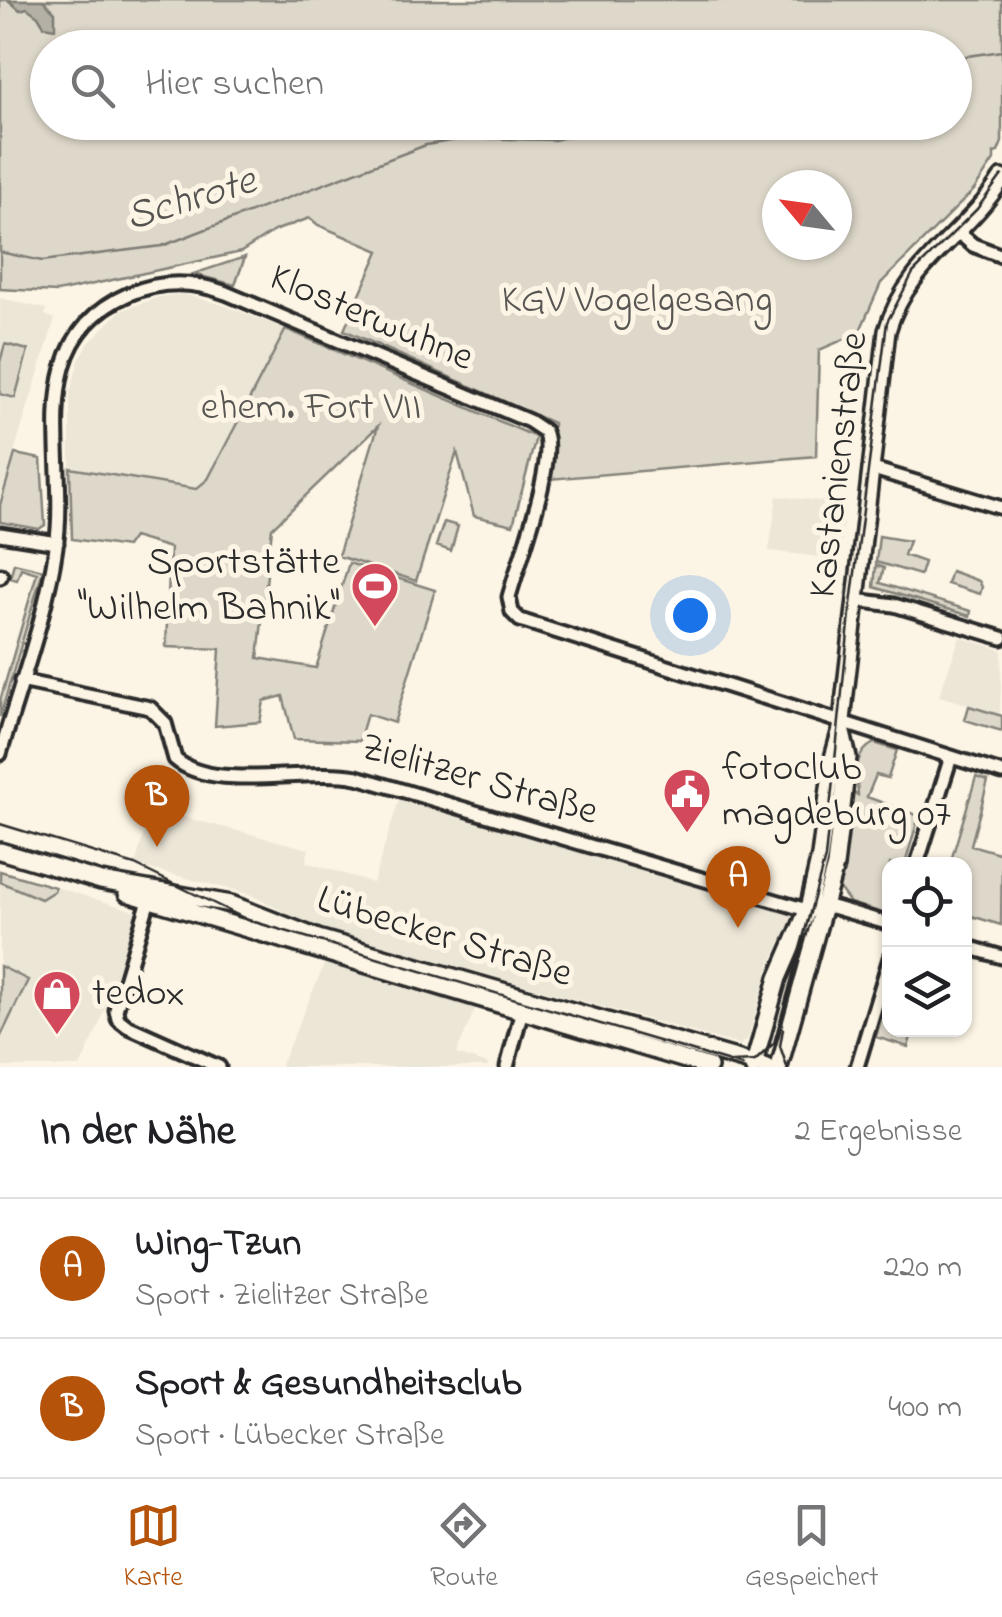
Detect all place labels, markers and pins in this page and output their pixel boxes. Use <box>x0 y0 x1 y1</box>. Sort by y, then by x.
place label: Sportstätte "Wilhelm Bahnik" <box>78 534 340 639</box>
sports icon: Sportstätte "Wilhelm Bahnik" <box>349 560 401 628</box>
place label: fotoclub magdeburg 07 <box>722 740 951 845</box>
pin: B <box>124 764 190 847</box>
public building icon: fotoclub magdeburg 07 <box>661 766 713 834</box>
pin: A <box>706 846 770 928</box>
place label: tedox <box>92 965 185 1024</box>
shop icon: tedox <box>31 968 83 1036</box>

